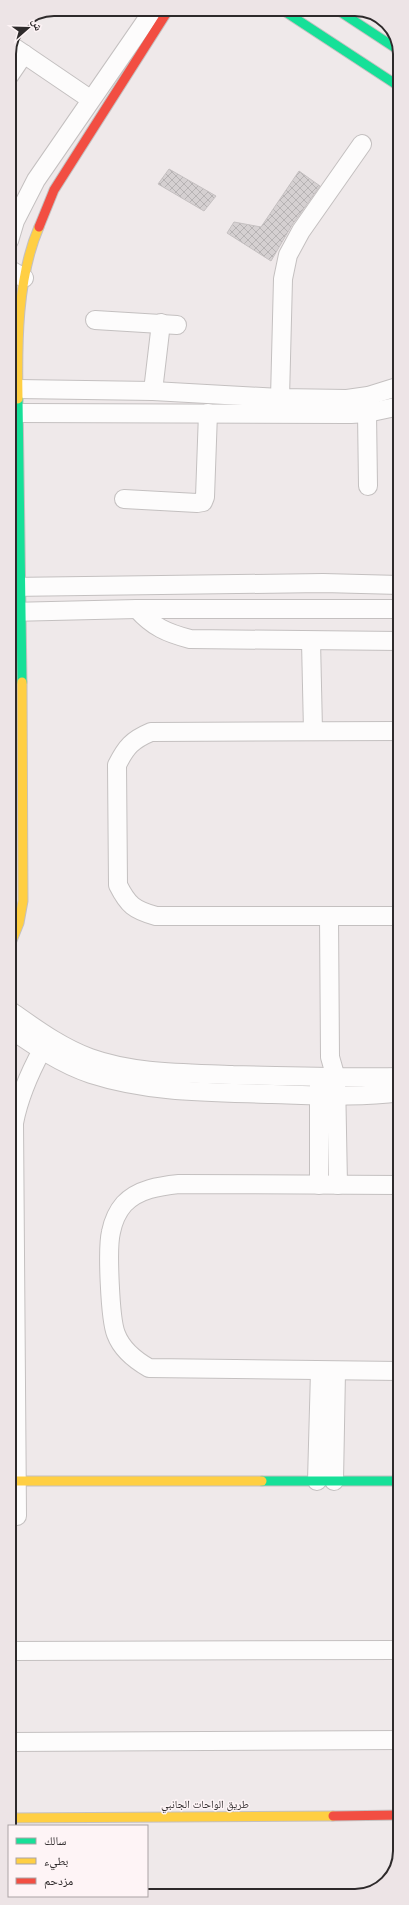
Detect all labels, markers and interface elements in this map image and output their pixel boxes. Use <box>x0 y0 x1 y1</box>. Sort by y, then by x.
north arrow <box>8 8 48 48</box>
text: ش <box>28 17 46 33</box>
street label: طريق الواحات الجانبي <box>161 1797 249 1813</box>
legend <box>8 1825 148 1897</box>
text: سالك <box>44 1833 66 1849</box>
text: بطيء <box>44 1853 68 1871</box>
text: مزدحم <box>44 1873 73 1889</box>

